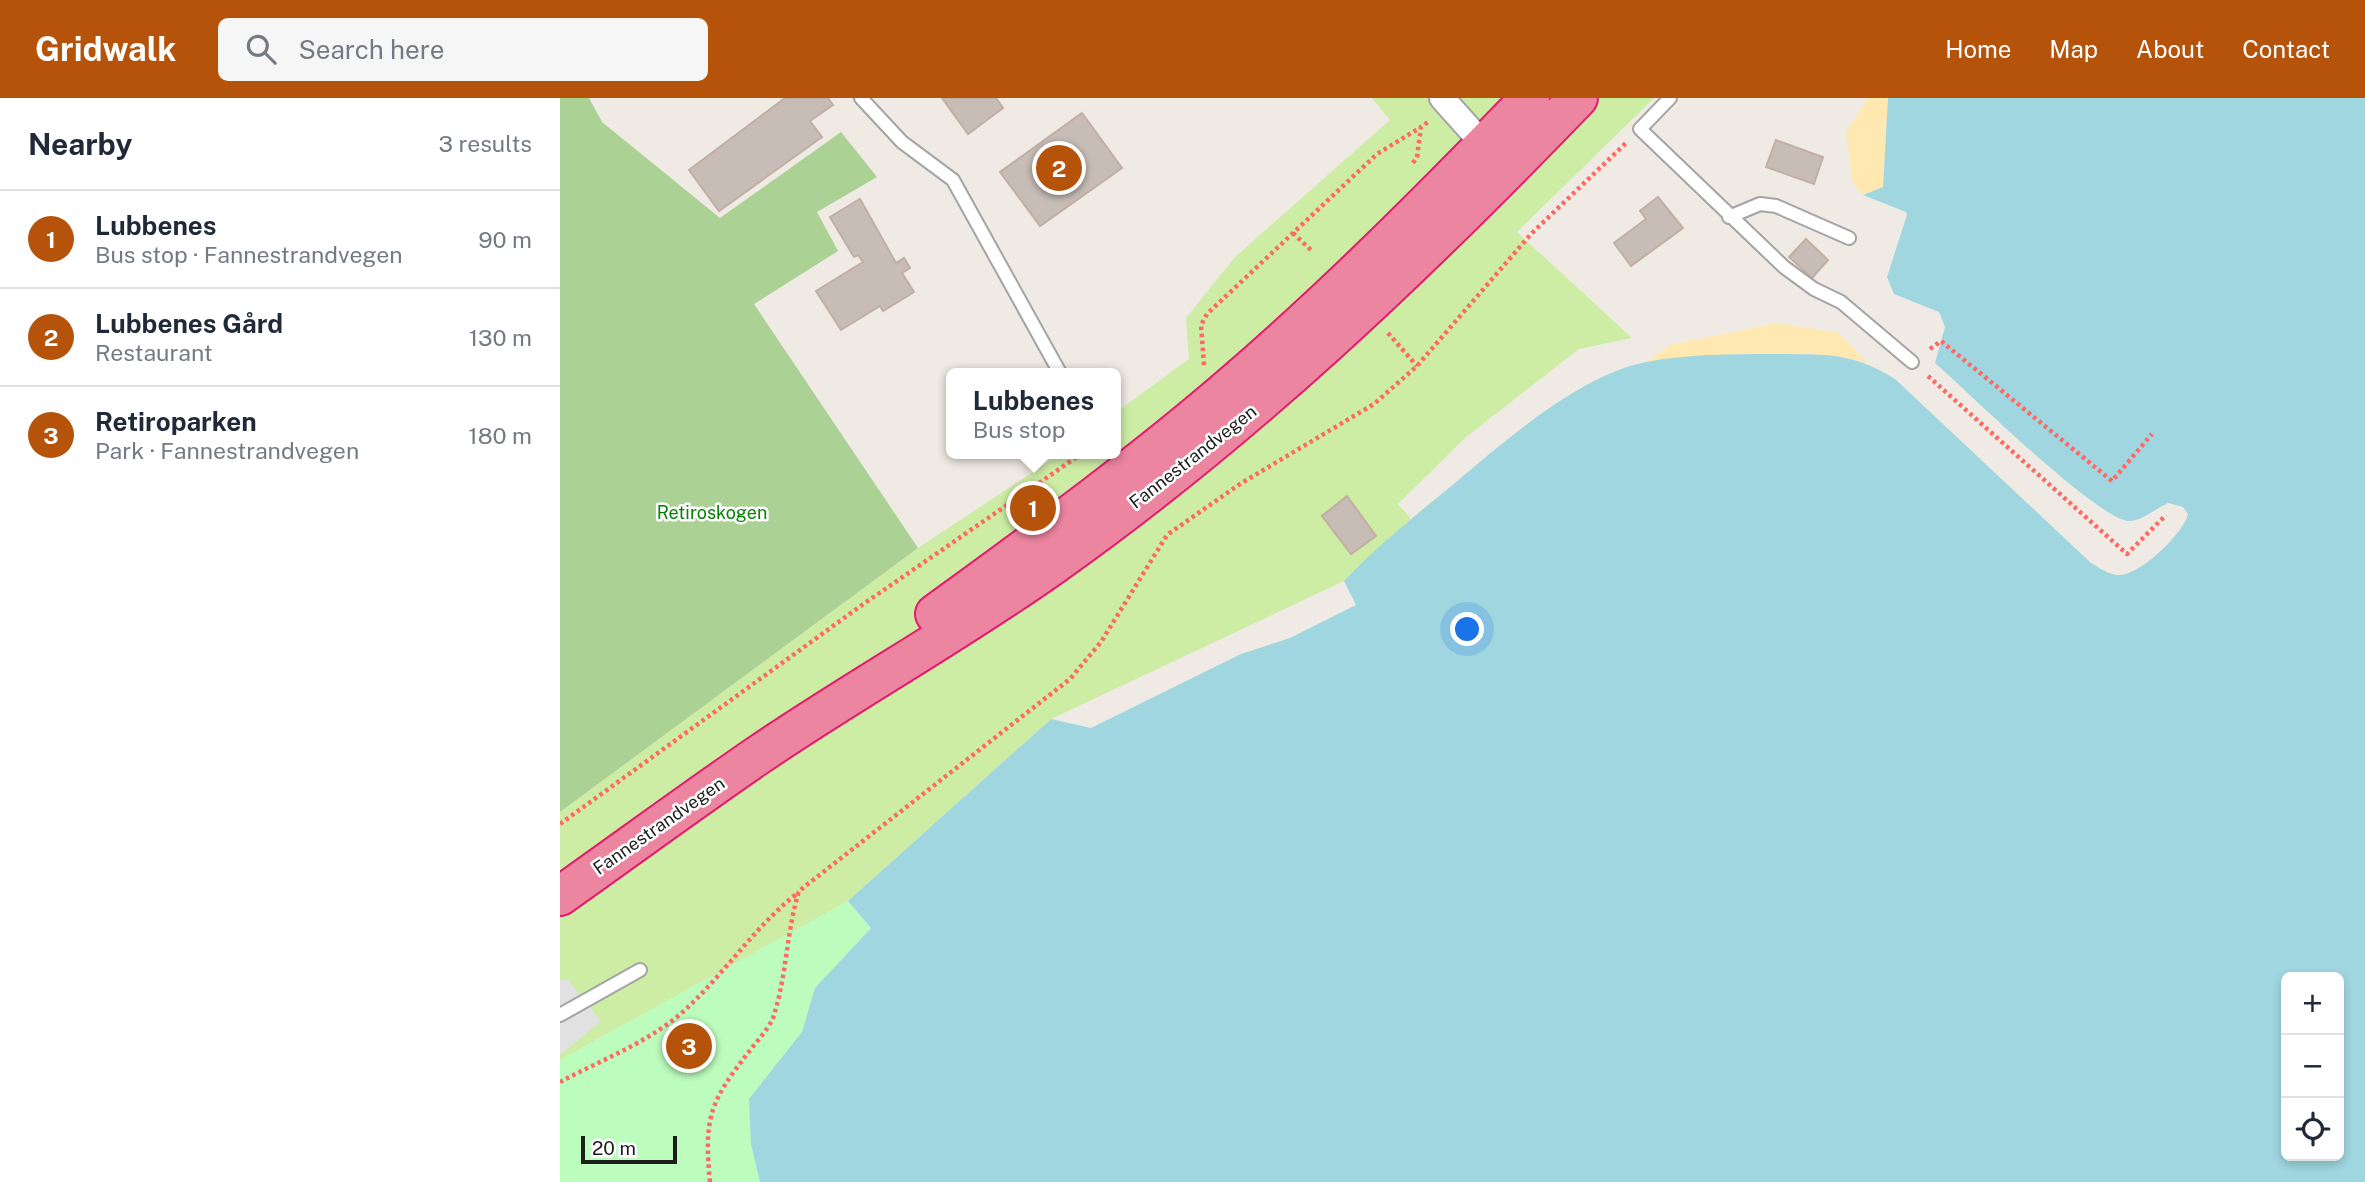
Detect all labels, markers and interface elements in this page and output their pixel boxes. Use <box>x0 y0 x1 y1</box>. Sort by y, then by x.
search box <box>218 18 708 81</box>
text: Gridwalk <box>35 30 176 68</box>
icon: search <box>242 30 280 68</box>
text: Search here <box>298 34 444 65</box>
text: Home <box>1945 35 2011 63</box>
text: Map <box>2049 35 2098 63</box>
text: About <box>2136 35 2204 63</box>
text: Contact <box>2242 35 2330 63</box>
text: Nearby <box>28 126 132 162</box>
text: 3 results <box>438 130 532 157</box>
pin: 2 <box>1036 142 1082 194</box>
text: Lubbenes <box>95 210 217 241</box>
text: 1 <box>46 226 56 253</box>
text: 90 m <box>478 226 532 253</box>
text: Bus stop · Fannestrandvegen <box>95 241 403 268</box>
text: Lubbenes Gård <box>95 308 283 339</box>
text: 2 <box>44 324 58 351</box>
text: 130 m <box>469 324 532 351</box>
text: Restaurant <box>95 339 213 366</box>
popup <box>946 368 1121 459</box>
text: Lubbenes <box>973 385 1094 416</box>
street label: Fannestrandvegen <box>1125 400 1260 513</box>
text: Retiroparken <box>95 406 257 437</box>
text: Bus stop <box>973 416 1065 443</box>
text: 3 <box>43 422 59 449</box>
text: 180 m <box>468 422 532 449</box>
text: Park · Fannestrandvegen <box>95 437 359 464</box>
pin: 1 <box>1010 482 1056 534</box>
park label: Retiroskogen <box>657 502 767 523</box>
your location <box>1450 612 1484 646</box>
street label: Fannestrandvegen <box>589 772 728 879</box>
map controls <box>2281 972 2344 1161</box>
button: + <box>2281 972 2344 1035</box>
pin: 3 <box>666 1020 712 1072</box>
button: − <box>2281 1035 2344 1098</box>
button: locate <box>2281 1098 2344 1161</box>
scale bar <box>581 1133 677 1165</box>
text: 20 m <box>592 1137 636 1159</box>

